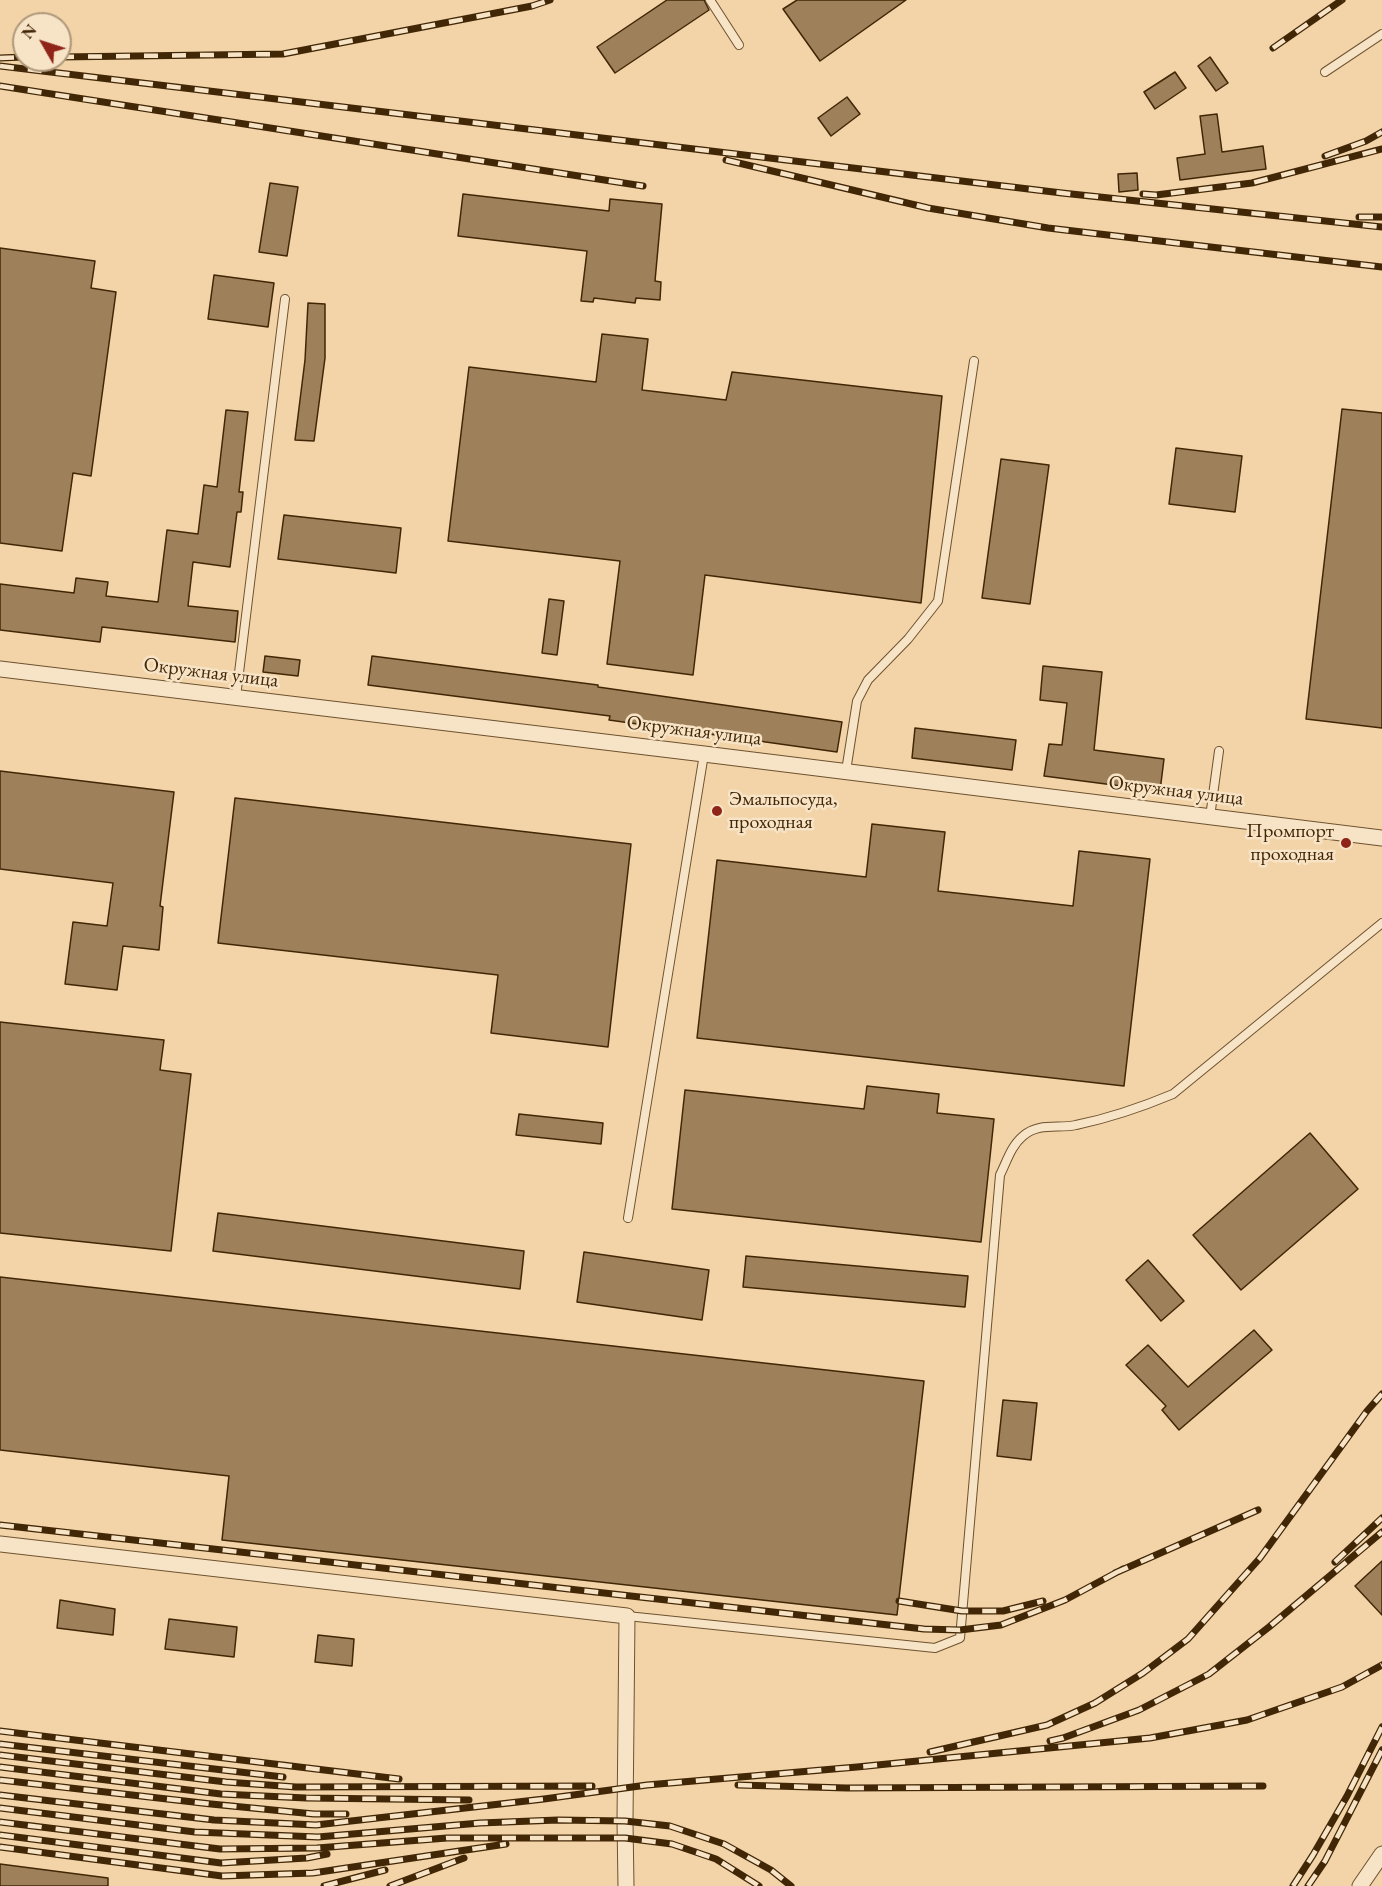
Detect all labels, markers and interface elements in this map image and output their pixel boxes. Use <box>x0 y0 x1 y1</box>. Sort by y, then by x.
north arrow <box>12 12 72 72</box>
text: N <box>17 20 41 43</box>
street label: Окружная улица <box>142 653 280 693</box>
street label: Окружная улица <box>625 711 763 751</box>
street label: Окружная улица <box>1107 771 1245 811</box>
place label: Эмальпосуда, проходная <box>729 788 838 835</box>
marker: Эмальпосуда, проходная <box>710 804 724 818</box>
place label: Промпорт проходная <box>1246 820 1334 867</box>
marker: Промпорт проходная <box>1339 836 1353 850</box>

